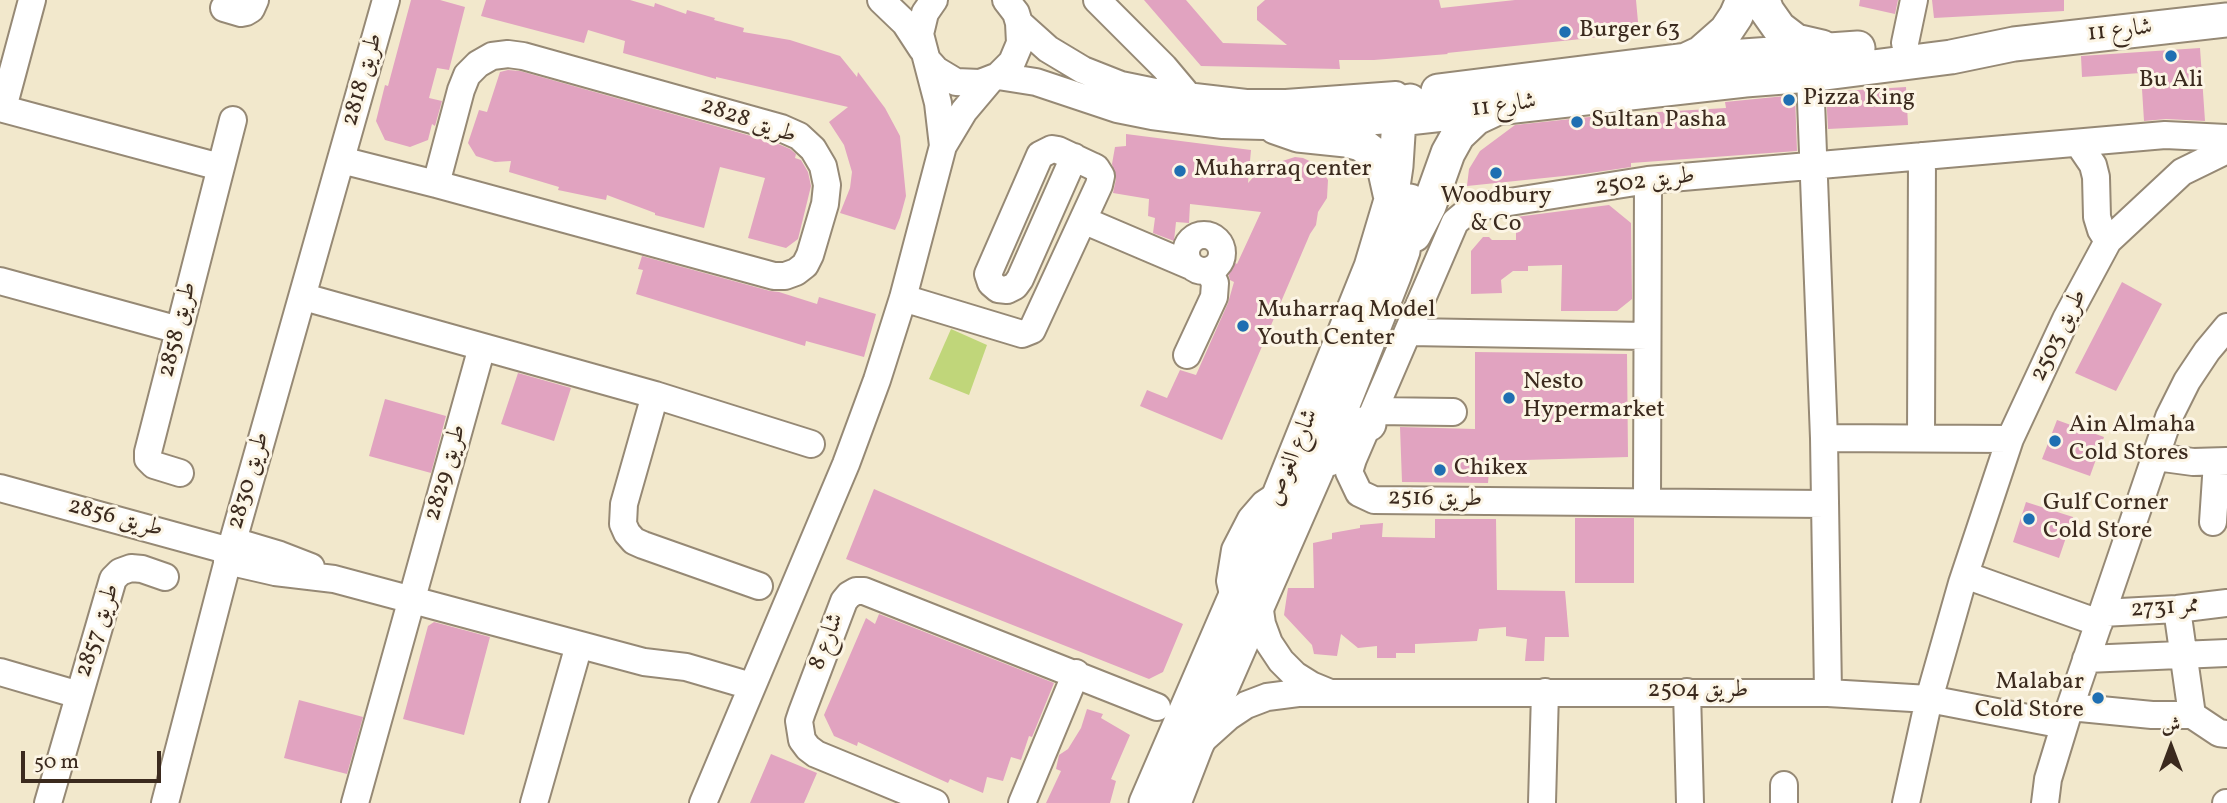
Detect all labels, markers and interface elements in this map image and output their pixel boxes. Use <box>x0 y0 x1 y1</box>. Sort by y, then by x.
street label: شارع 11 <box>2086 14 2154 50</box>
place label: Burger 63 <box>1579 18 1680 46</box>
marker: Burger 63 <box>1557 24 1573 40</box>
street label: طريق 2818 <box>337 30 391 130</box>
marker: Bu Ali <box>2163 48 2179 64</box>
place label: Bu Ali <box>2139 68 2203 96</box>
place label: Pizza King <box>1803 86 1915 114</box>
street label: شارع 11 <box>1470 89 1538 125</box>
street label: طريق 2828 <box>697 92 799 152</box>
marker: Pizza King <box>1781 92 1797 108</box>
place label: Sultan Pasha <box>1591 108 1727 136</box>
marker: Sultan Pasha <box>1569 114 1585 130</box>
place label: Muharraq center <box>1194 157 1372 185</box>
marker: Muharraq center <box>1172 163 1188 179</box>
street label: طريق 2502 <box>1594 163 1696 203</box>
marker: Woodbury & Co <box>1488 165 1504 181</box>
place label: Woodbury & Co <box>1441 184 1551 240</box>
street label: طريق 2858 <box>153 279 205 381</box>
street label: طريق 2503 <box>2025 285 2095 387</box>
place label: Muharraq Model Youth Center <box>1257 298 1435 354</box>
marker: Muharraq Model Youth Center <box>1235 318 1251 334</box>
place label: Nesto Hypermarket <box>1523 370 1665 426</box>
marker: Nesto Hypermarket <box>1501 390 1517 406</box>
street label: شارع الغوص <box>1262 405 1326 511</box>
place label: Ain Almaha Cold Stores <box>2069 413 2196 469</box>
street label: طريق 2829 <box>420 422 474 524</box>
street label: طريق 2830 <box>222 429 278 533</box>
marker: Ain Almaha Cold Stores <box>2047 433 2063 449</box>
place label: Chikex <box>1454 456 1528 484</box>
marker: Chikex <box>1432 462 1448 478</box>
street label: طريق 2516 <box>1387 485 1483 515</box>
place label: Gulf Corner Cold Store <box>2043 491 2169 547</box>
street label: طريق 2856 <box>64 493 166 545</box>
marker: Gulf Corner Cold Store <box>2021 511 2037 527</box>
street label: طريق 2857 <box>70 581 128 681</box>
street label: ممر 2731 <box>2130 592 2200 626</box>
street label: شارع 8 <box>804 609 852 675</box>
place label: Malabar Cold Store <box>1975 670 2084 726</box>
street label: طريق 2504 <box>1648 678 1748 706</box>
marker: Malabar Cold Store <box>2090 690 2106 706</box>
north arrow <box>2136 712 2206 782</box>
text: ش <box>2162 713 2180 739</box>
scale bar <box>24 736 164 780</box>
text: 50 m <box>34 748 79 777</box>

